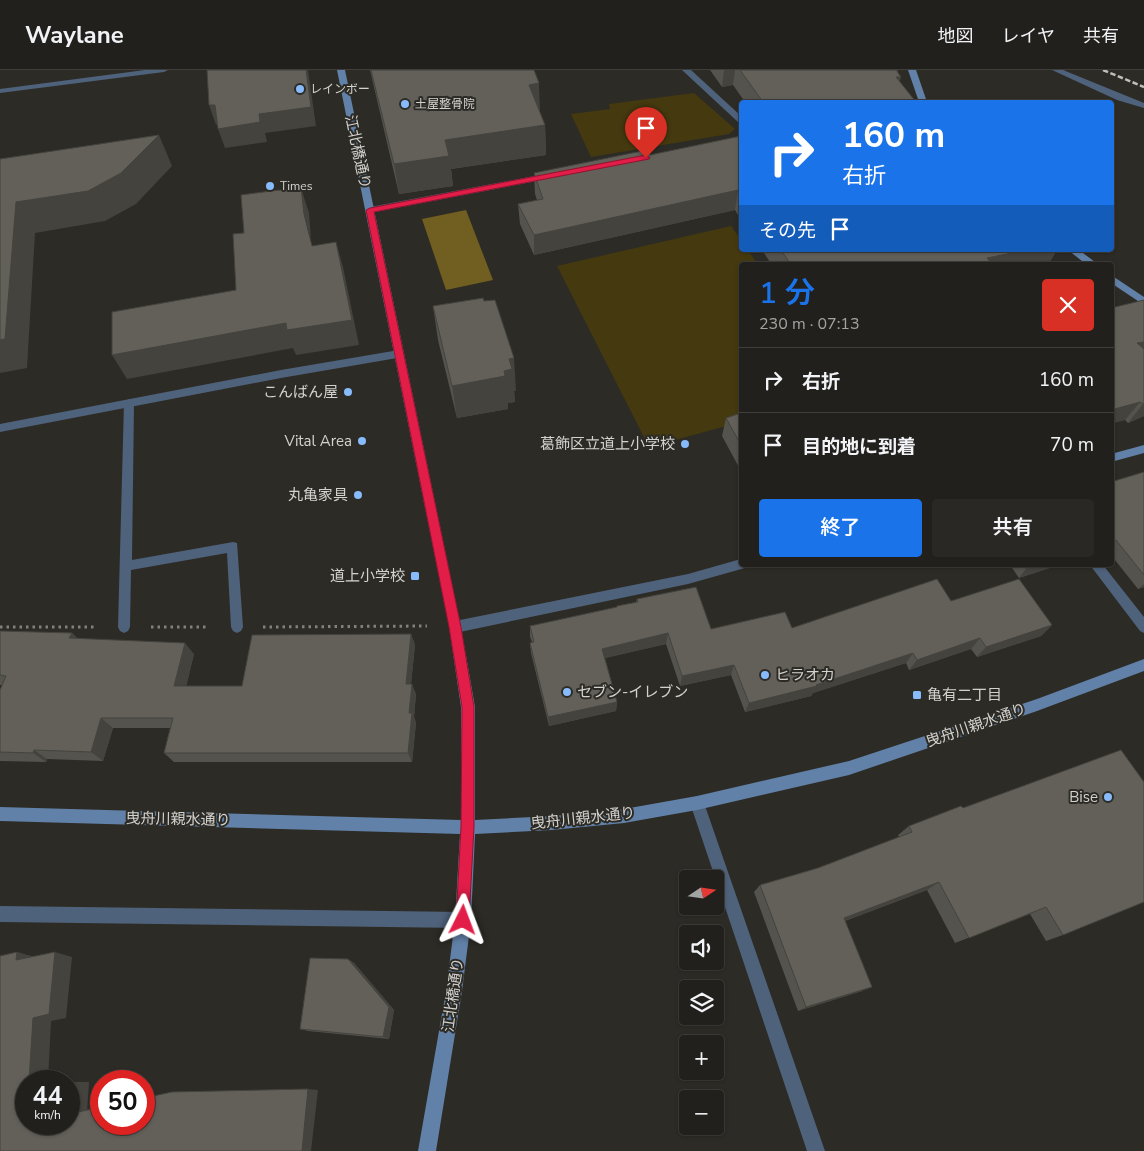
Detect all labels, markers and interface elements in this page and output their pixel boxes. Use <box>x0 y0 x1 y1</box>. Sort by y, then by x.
text: Waylane <box>25 19 124 51</box>
text: 地図 <box>938 24 974 48</box>
text: レイヤ <box>1002 24 1055 48</box>
text: 共有 <box>1083 24 1119 48</box>
place label: レインボー <box>310 81 370 97</box>
marker: レインボー <box>294 83 306 95</box>
place label: 土屋整骨院 <box>415 96 475 112</box>
marker: 土屋整骨院 <box>399 98 411 110</box>
pin <box>625 107 667 158</box>
text: 160 m <box>842 112 945 159</box>
street label: 江北橋通り <box>340 113 376 191</box>
icon: arrive <box>632 114 660 142</box>
icon: right <box>759 120 824 185</box>
text: 右折 <box>842 161 886 191</box>
place label: Times <box>280 178 313 194</box>
marker: Times <box>264 180 276 192</box>
icon: arrive <box>826 215 854 243</box>
text: その先 <box>759 218 816 244</box>
text: 1 分 <box>759 273 815 314</box>
button: close <box>1042 279 1094 331</box>
text: 230 m · 07:13 <box>759 313 860 335</box>
icon: right <box>759 366 787 394</box>
text: 160 m <box>1039 367 1094 393</box>
text: 右折 <box>802 369 840 395</box>
place label: こんばん屋 <box>263 382 338 402</box>
marker: こんばん屋 <box>342 386 354 398</box>
place label: Vital Area <box>284 431 352 451</box>
icon: arrive <box>759 431 787 459</box>
text: 70 m <box>1050 432 1094 458</box>
place label: 葛飾区立道上小学校 <box>540 434 675 454</box>
text: 目的地に到着 <box>802 434 916 460</box>
marker: Vital Area <box>356 435 368 447</box>
marker: 葛飾区立道上小学校 <box>679 438 691 450</box>
place label: 丸亀家具 <box>288 485 348 505</box>
marker: 丸亀家具 <box>352 489 364 501</box>
button: 終了 <box>759 499 922 557</box>
button: 共有 <box>932 499 1094 557</box>
place label: 道上小学校 <box>330 566 405 586</box>
marker: 道上小学校 <box>409 570 421 582</box>
place label: ヒラオカ <box>775 665 835 685</box>
marker: ヒラオカ <box>759 669 771 681</box>
place label: セブン-イレブン <box>577 682 688 702</box>
place label: 亀有二丁目 <box>927 685 1002 705</box>
marker: セブン-イレブン <box>561 686 573 698</box>
marker: 亀有二丁目 <box>911 689 923 701</box>
street label: 曳舟川親水通り <box>923 698 1029 752</box>
place label: Bise <box>1069 787 1098 807</box>
marker: Bise <box>1102 791 1114 803</box>
street label: 曳舟川親水通り <box>530 803 636 833</box>
street label: 曳舟川親水通り <box>125 808 231 830</box>
north arrow <box>679 870 724 915</box>
map controls <box>679 870 724 1135</box>
position arrow <box>436 893 488 945</box>
button: sound <box>679 925 724 970</box>
street label: 江北橋通り <box>438 956 468 1034</box>
button: layers <box>679 980 724 1025</box>
button: + <box>679 1035 724 1080</box>
speed limit sign: 50 <box>90 1070 155 1135</box>
text: 44 <box>32 1079 63 1113</box>
button: − <box>679 1090 724 1135</box>
text: km/h <box>34 1107 61 1123</box>

